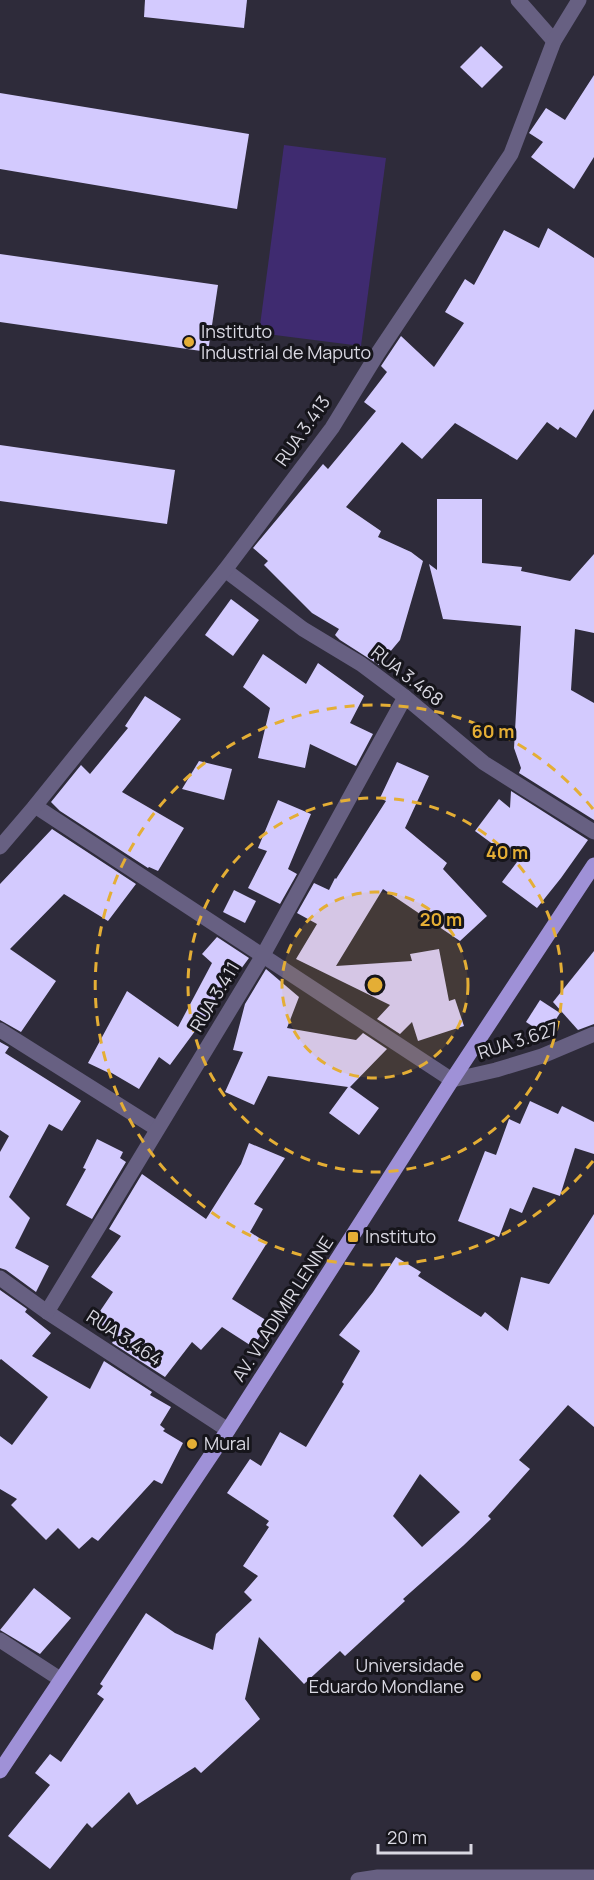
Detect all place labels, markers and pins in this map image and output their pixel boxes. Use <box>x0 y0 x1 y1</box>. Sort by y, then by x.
place label: Instituto Industrial de Maputo <box>201 319 371 364</box>
marker: Instituto Industrial de Maputo <box>182 335 196 349</box>
centre of rings <box>365 975 385 995</box>
place label: Instituto <box>365 1224 436 1248</box>
marker: Instituto <box>346 1230 360 1244</box>
place label: Mural <box>204 1431 250 1455</box>
marker: Mural <box>185 1437 199 1451</box>
place label: Universidade Eduardo Mondlane <box>309 1653 464 1698</box>
marker: Universidade Eduardo Mondlane <box>469 1669 483 1683</box>

